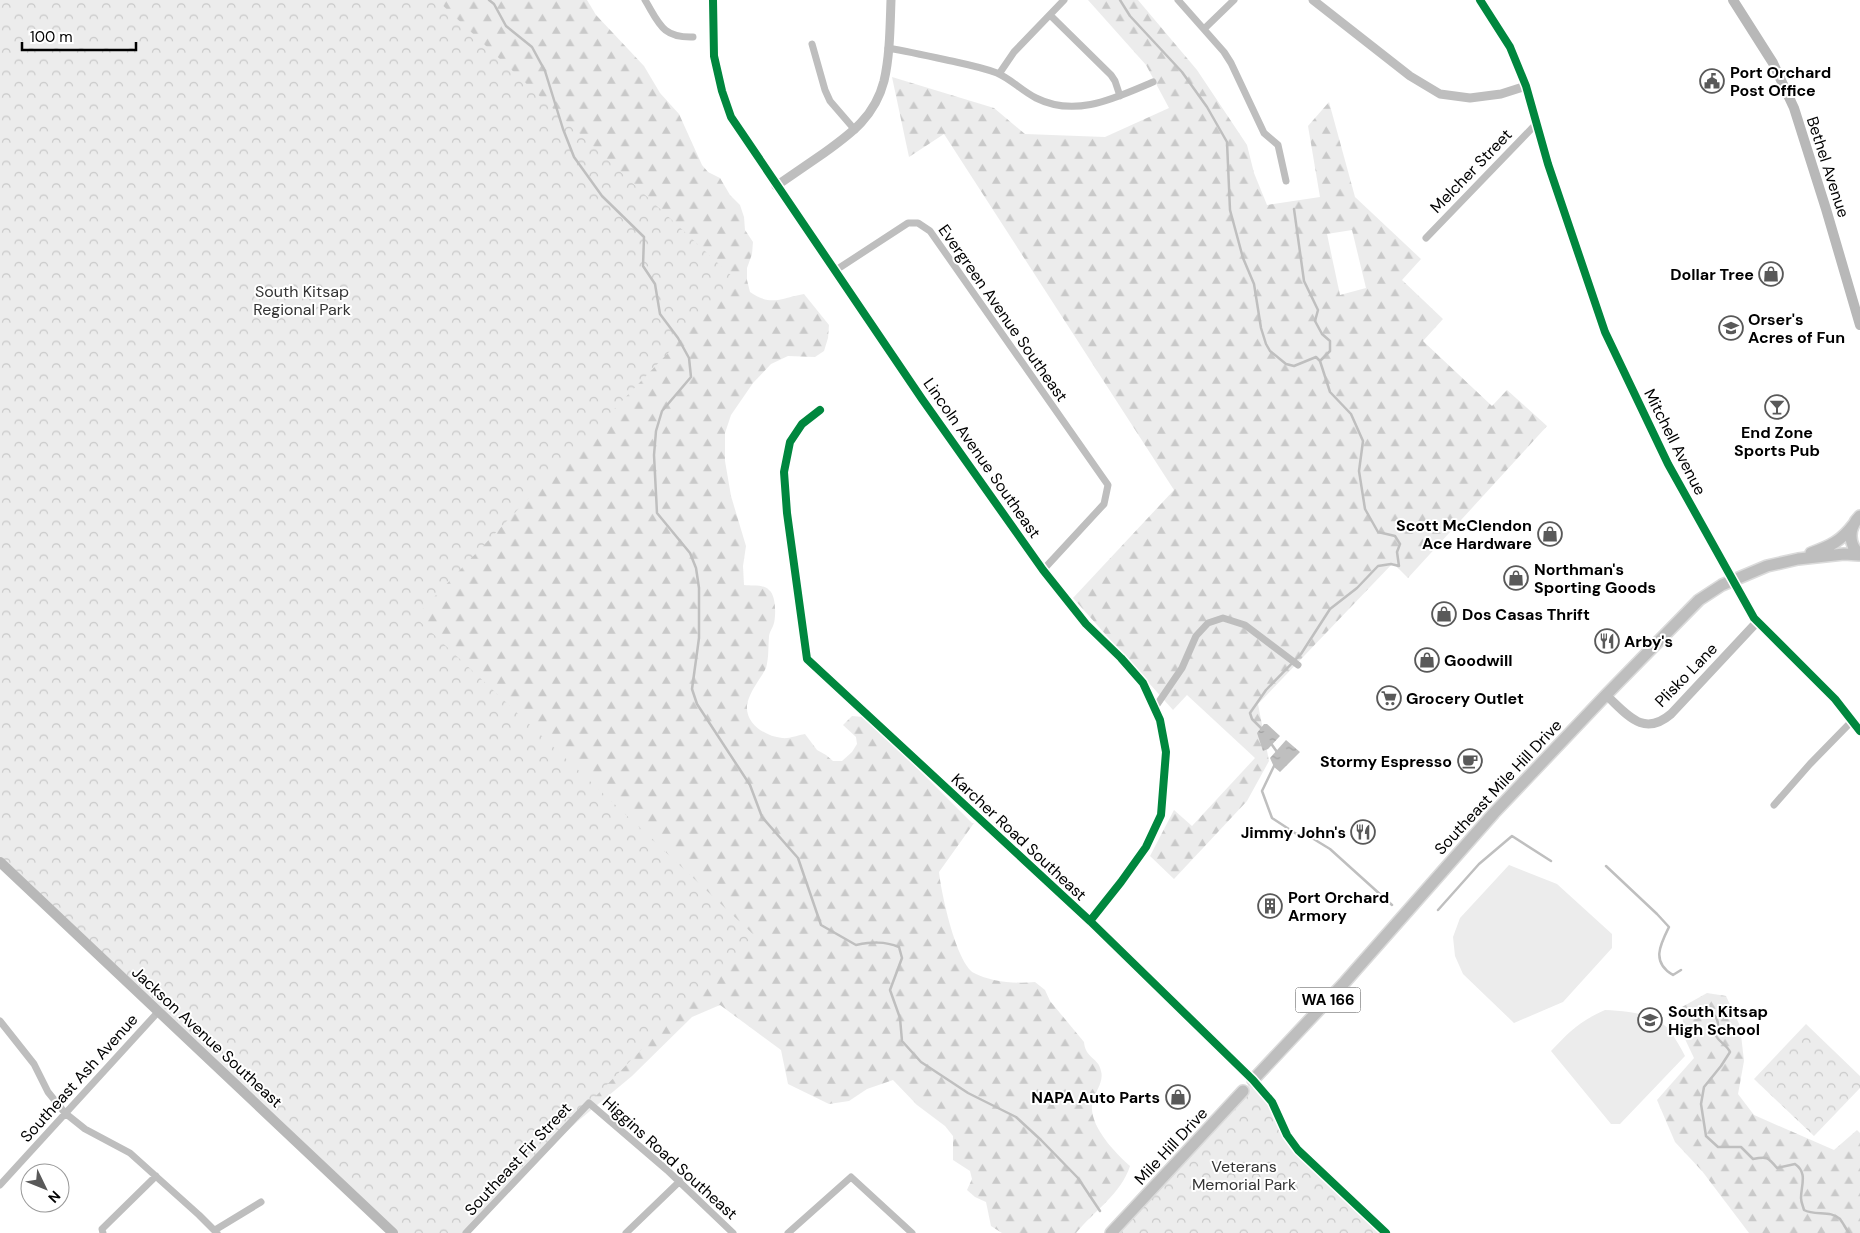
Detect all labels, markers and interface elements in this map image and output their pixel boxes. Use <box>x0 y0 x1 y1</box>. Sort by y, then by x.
scale bar <box>22 20 136 52</box>
text: 100 m <box>30 27 73 47</box>
place label: Port Orchard Post Office <box>1730 62 1831 101</box>
public building icon: Port Orchard Post Office <box>1699 68 1725 94</box>
street label: Bethel Avenue <box>1802 114 1854 220</box>
street label: Melcher Street <box>1426 124 1516 218</box>
street label: Evergreen Avenue Southeast <box>934 220 1072 406</box>
shop icon: Dollar Tree <box>1758 261 1784 287</box>
place label: Dollar Tree <box>1670 264 1754 285</box>
park label: South Kitsap Regional Park <box>253 281 351 320</box>
place label: Orser's Acres of Fun <box>1748 309 1845 348</box>
school or university icon: Orser's Acres of Fun <box>1718 315 1744 341</box>
street label: Lincoln Avenue Southeast <box>919 374 1045 542</box>
street label: Mitchell Avenue <box>1639 385 1711 499</box>
bar icon: End Zone Sports Pub <box>1764 394 1790 420</box>
place label: End Zone Sports Pub <box>1734 422 1820 461</box>
place label: Scott McClendon Ace Hardware <box>1396 515 1532 554</box>
shop icon: Scott McClendon Ace Hardware <box>1537 521 1563 547</box>
place label: Northman's Sporting Goods <box>1534 559 1656 598</box>
shop icon: Northman's Sporting Goods <box>1503 565 1529 591</box>
shop icon: Dos Casas Thrift <box>1431 601 1457 627</box>
place label: Dos Casas Thrift <box>1462 604 1590 625</box>
restaurant icon: Arby's <box>1594 628 1620 654</box>
place label: Arby's <box>1624 631 1673 652</box>
street label: Plisko Lane <box>1650 638 1722 712</box>
shop icon: Goodwill <box>1414 647 1440 673</box>
place label: Goodwill <box>1444 650 1513 671</box>
supermarket icon: Grocery Outlet <box>1376 685 1402 711</box>
place label: Grocery Outlet <box>1406 688 1524 709</box>
street label: Southeast Mile Hill Drive <box>1430 715 1566 859</box>
cafe icon: Stormy Espresso <box>1457 748 1483 774</box>
place label: Stormy Espresso <box>1320 751 1452 772</box>
street label: Karcher Road Southeast <box>947 769 1091 905</box>
restaurant icon: Jimmy John's <box>1350 819 1376 845</box>
place label: Jimmy John's <box>1241 822 1346 843</box>
place label: Port Orchard Armory <box>1288 887 1389 926</box>
building icon: Port Orchard Armory <box>1257 893 1283 919</box>
street label: Jackson Avenue Southeast <box>127 962 287 1112</box>
road number: WA 166 <box>1296 988 1360 1012</box>
place label: South Kitsap High School <box>1668 1001 1768 1040</box>
school or university icon: South Kitsap High School <box>1637 1007 1663 1033</box>
street label: Southeast Ash Avenue <box>16 1009 142 1147</box>
shop icon: NAPA Auto Parts <box>1165 1084 1191 1110</box>
place label: NAPA Auto Parts <box>1031 1087 1160 1108</box>
street label: Higgins Road Southeast <box>598 1092 742 1224</box>
street label: Southeast Fir Street <box>460 1098 576 1220</box>
street label: Mile Hill Drive <box>1130 1103 1212 1189</box>
park label: Veterans Memorial Park <box>1192 1156 1296 1195</box>
north arrow <box>20 1163 70 1213</box>
text: N <box>44 1187 65 1207</box>

